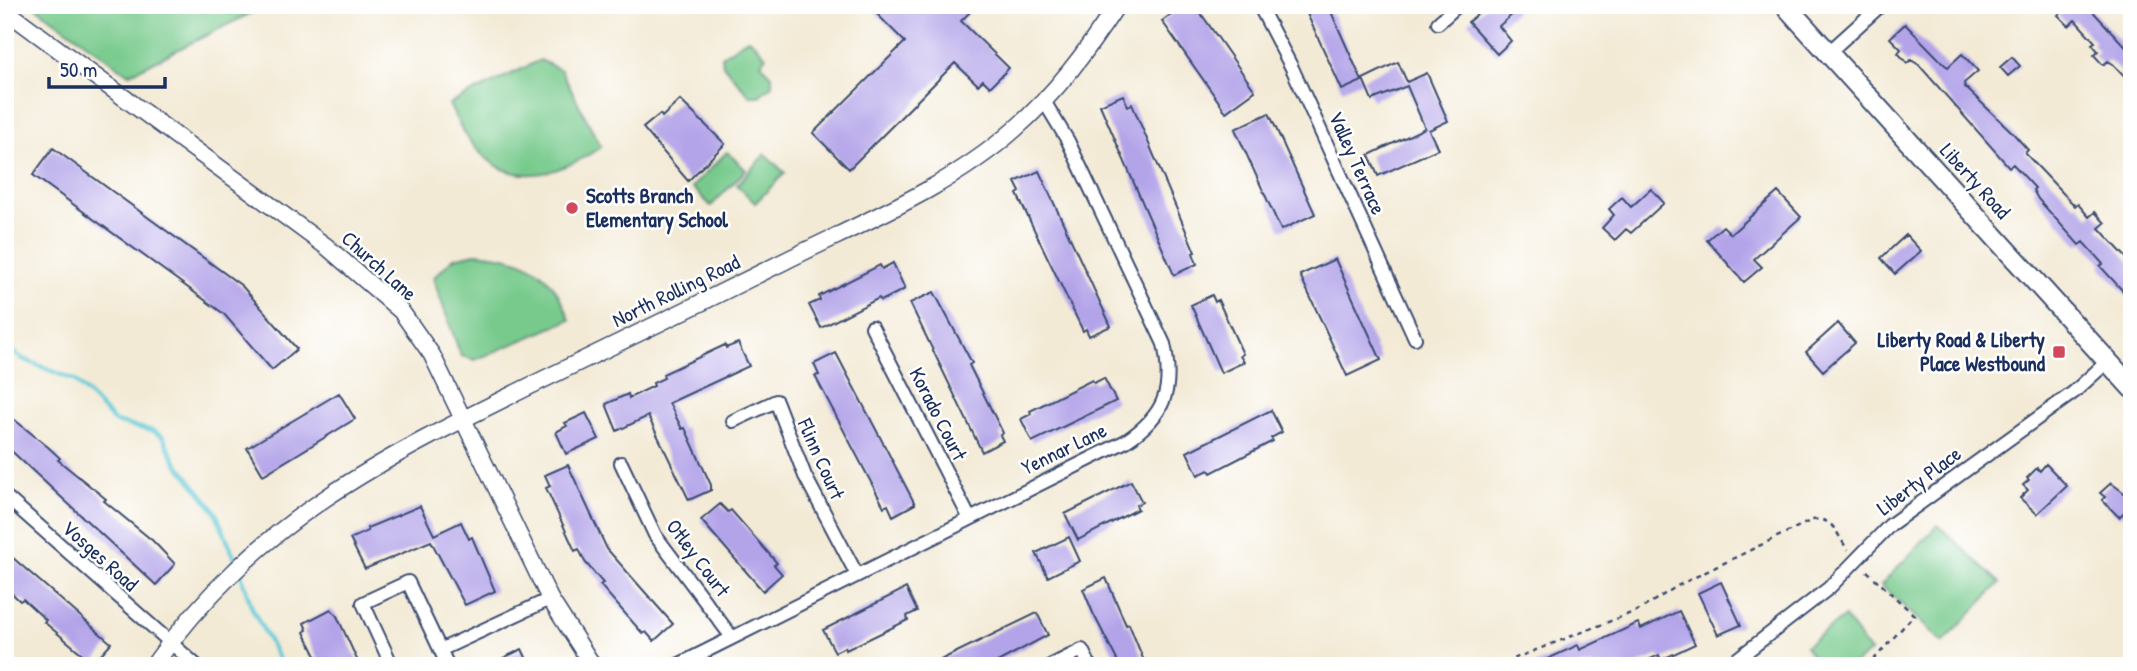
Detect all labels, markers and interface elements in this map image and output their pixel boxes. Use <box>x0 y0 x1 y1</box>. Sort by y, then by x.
scale bar <box>49 46 164 90</box>
text: 50 m <box>60 55 97 84</box>
street label: Valley Terrace <box>1322 107 1393 219</box>
street label: Liberty Road <box>1933 136 2017 225</box>
place label: Scotts Branch Elementary School <box>586 181 728 235</box>
marker: Scotts Branch Elementary School <box>564 200 580 216</box>
street label: Church Lane <box>335 224 423 307</box>
street label: North Rolling Road <box>607 247 744 334</box>
place label: Liberty Road & Liberty Place Westbound <box>1878 325 2046 378</box>
marker: Liberty Road & Liberty Place Westbound <box>2051 344 2067 360</box>
street label: Korado Court <box>903 362 975 466</box>
street label: Flinn Court <box>790 413 852 505</box>
street label: Yennar Lane <box>1016 415 1111 482</box>
street label: Liberty Place <box>1870 439 1967 522</box>
street label: Otley Court <box>660 513 738 603</box>
street label: Vosges Road <box>56 514 145 598</box>

